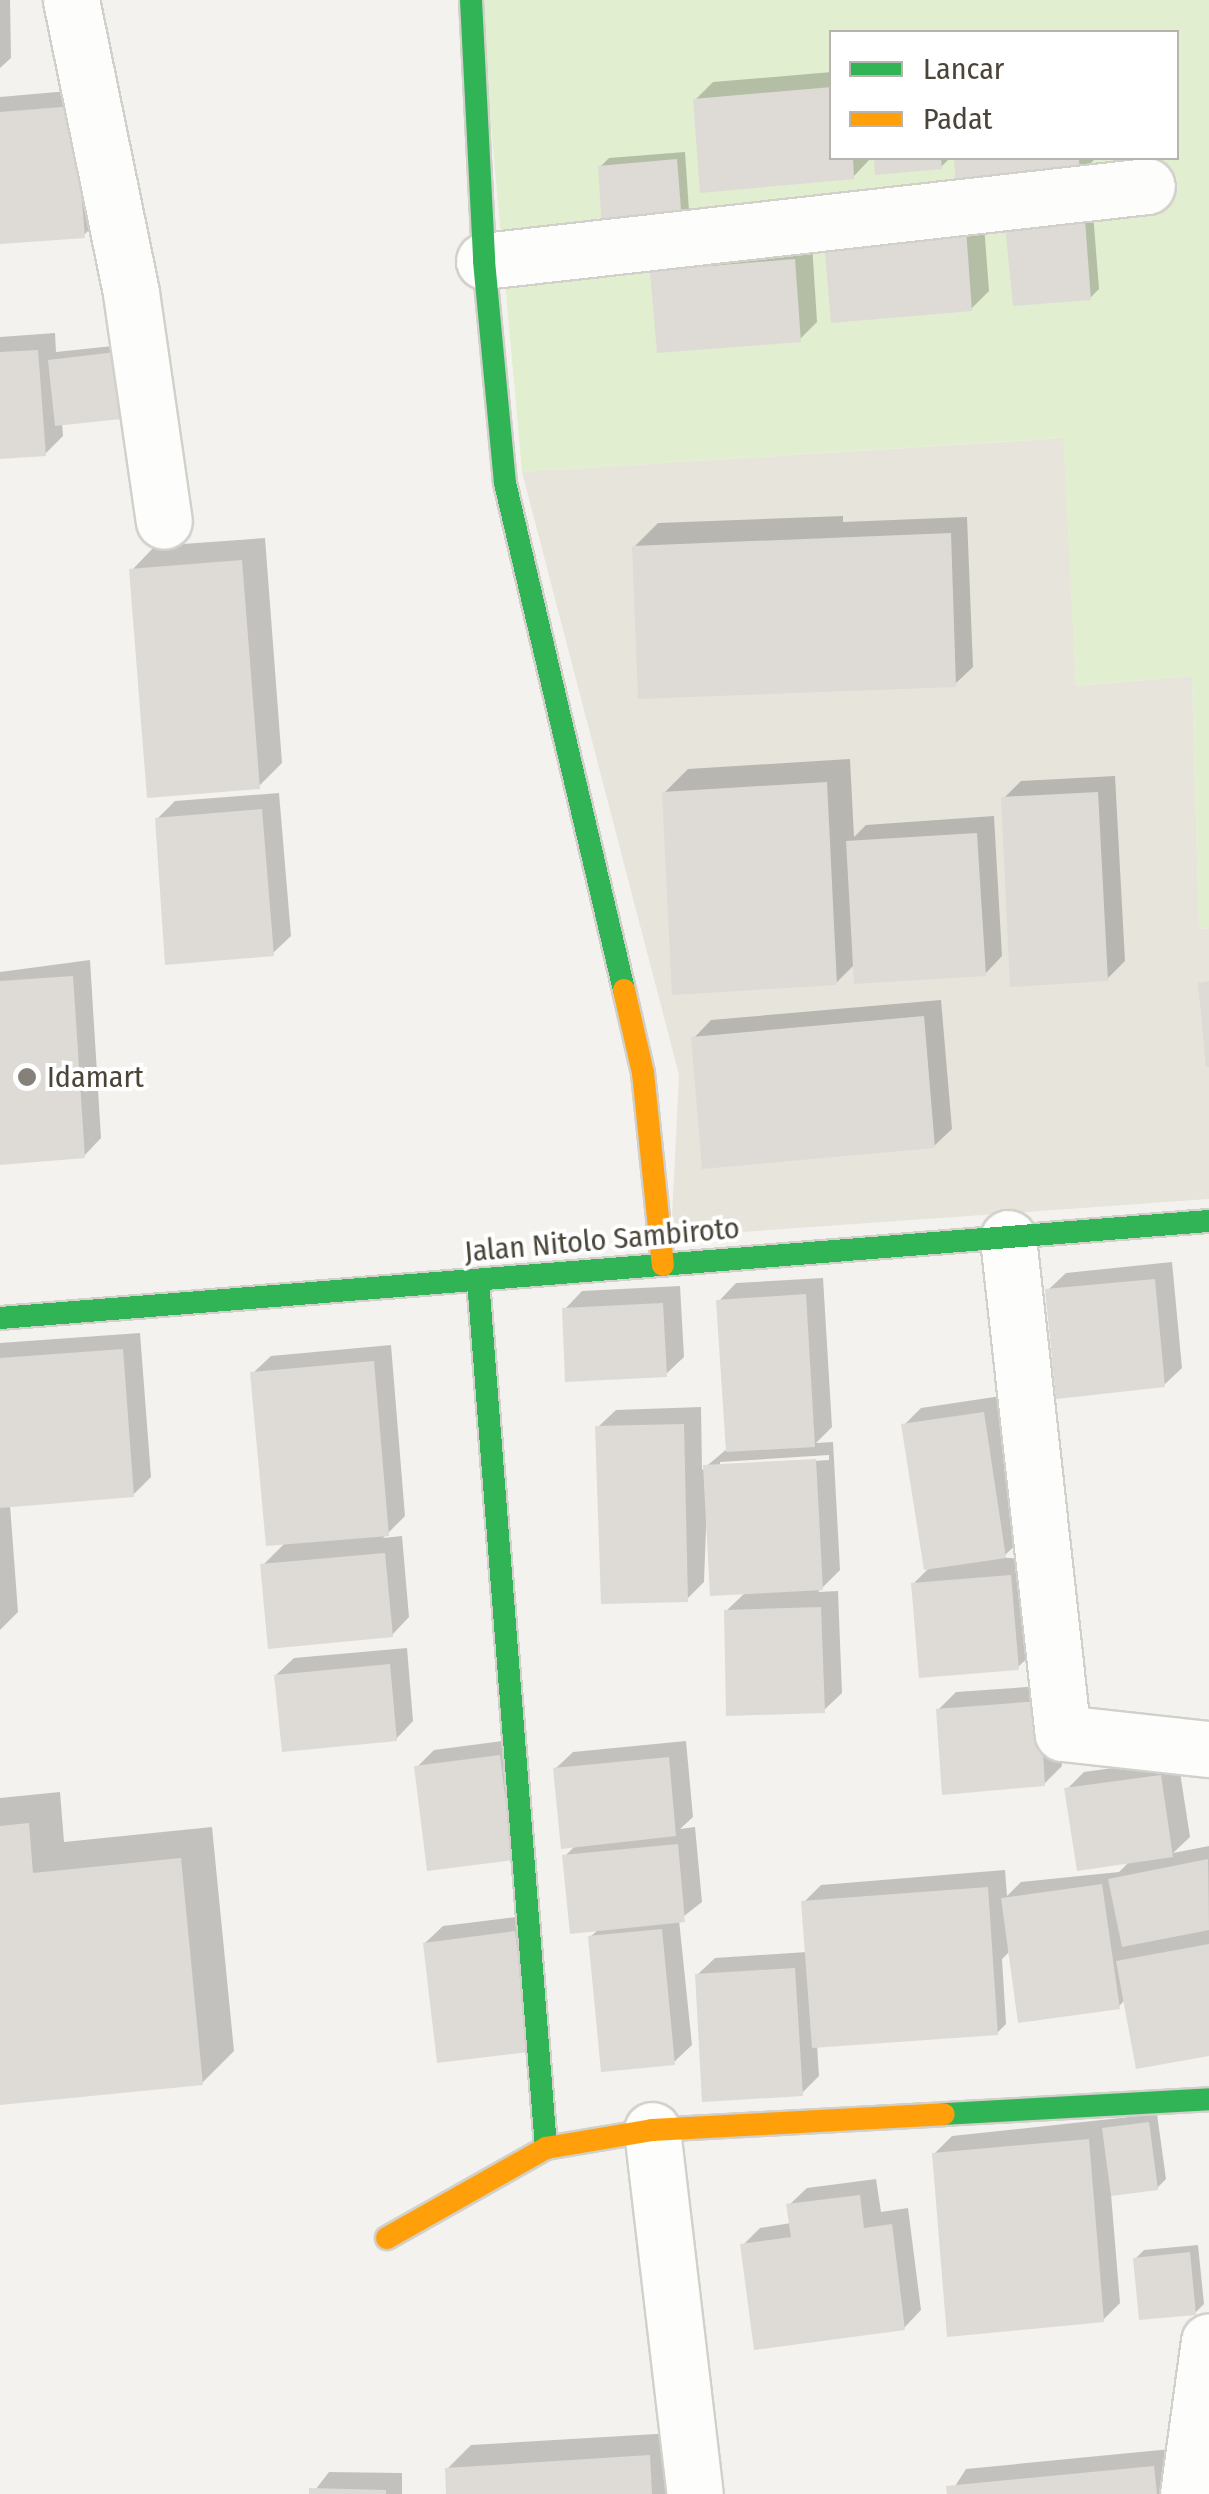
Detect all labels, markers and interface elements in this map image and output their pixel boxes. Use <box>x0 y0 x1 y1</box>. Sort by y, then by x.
legend <box>829 30 1179 160</box>
text: Lancar <box>923 51 1004 87</box>
text: Padat <box>923 101 992 137</box>
place label: Idamart <box>47 1059 144 1095</box>
marker: Idamart <box>16 1066 38 1088</box>
street label: Jalan Nitolo Sambiroto <box>463 1210 741 1270</box>

